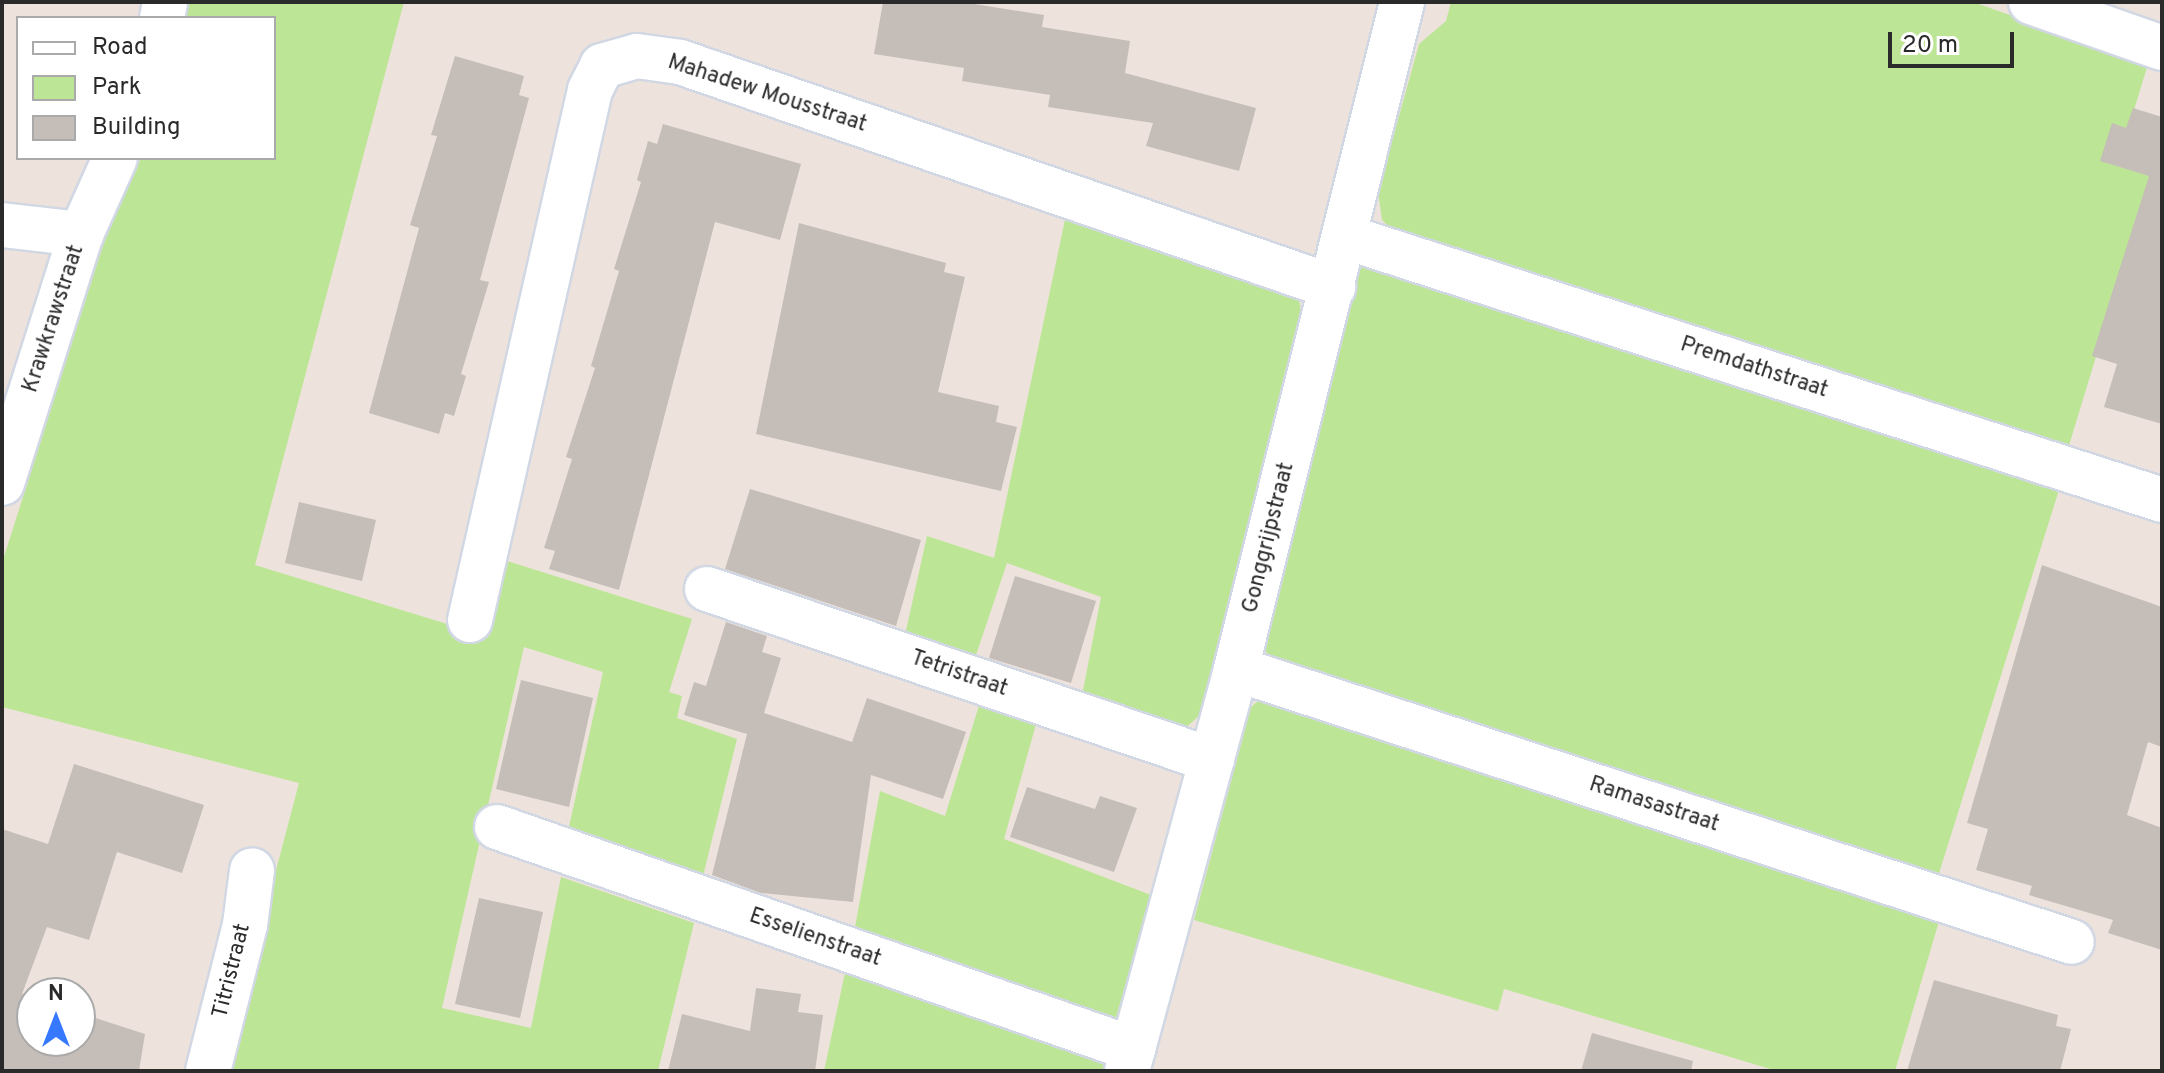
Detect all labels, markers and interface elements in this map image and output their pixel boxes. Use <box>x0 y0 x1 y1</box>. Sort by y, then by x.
legend <box>16 16 276 160</box>
scale bar <box>1892 16 2018 66</box>
text: 20 m <box>1902 31 1958 61</box>
text: Road <box>92 33 148 63</box>
street label: Mahadew Mousstraat <box>664 49 870 139</box>
text: Park <box>92 73 142 103</box>
text: Building <box>92 113 181 143</box>
street label: Krawkrawstraat <box>18 242 90 396</box>
street label: Premdathstraat <box>1677 332 1831 404</box>
street label: Gonggrijpstraat <box>1238 460 1300 616</box>
street label: Tetristraat <box>907 645 1011 703</box>
street label: Ramasastraat <box>1586 772 1722 838</box>
street label: Esselienstraat <box>746 903 884 973</box>
street label: Titristraat <box>207 921 257 1021</box>
north arrow <box>16 977 96 1057</box>
text: N <box>48 981 64 1008</box>

